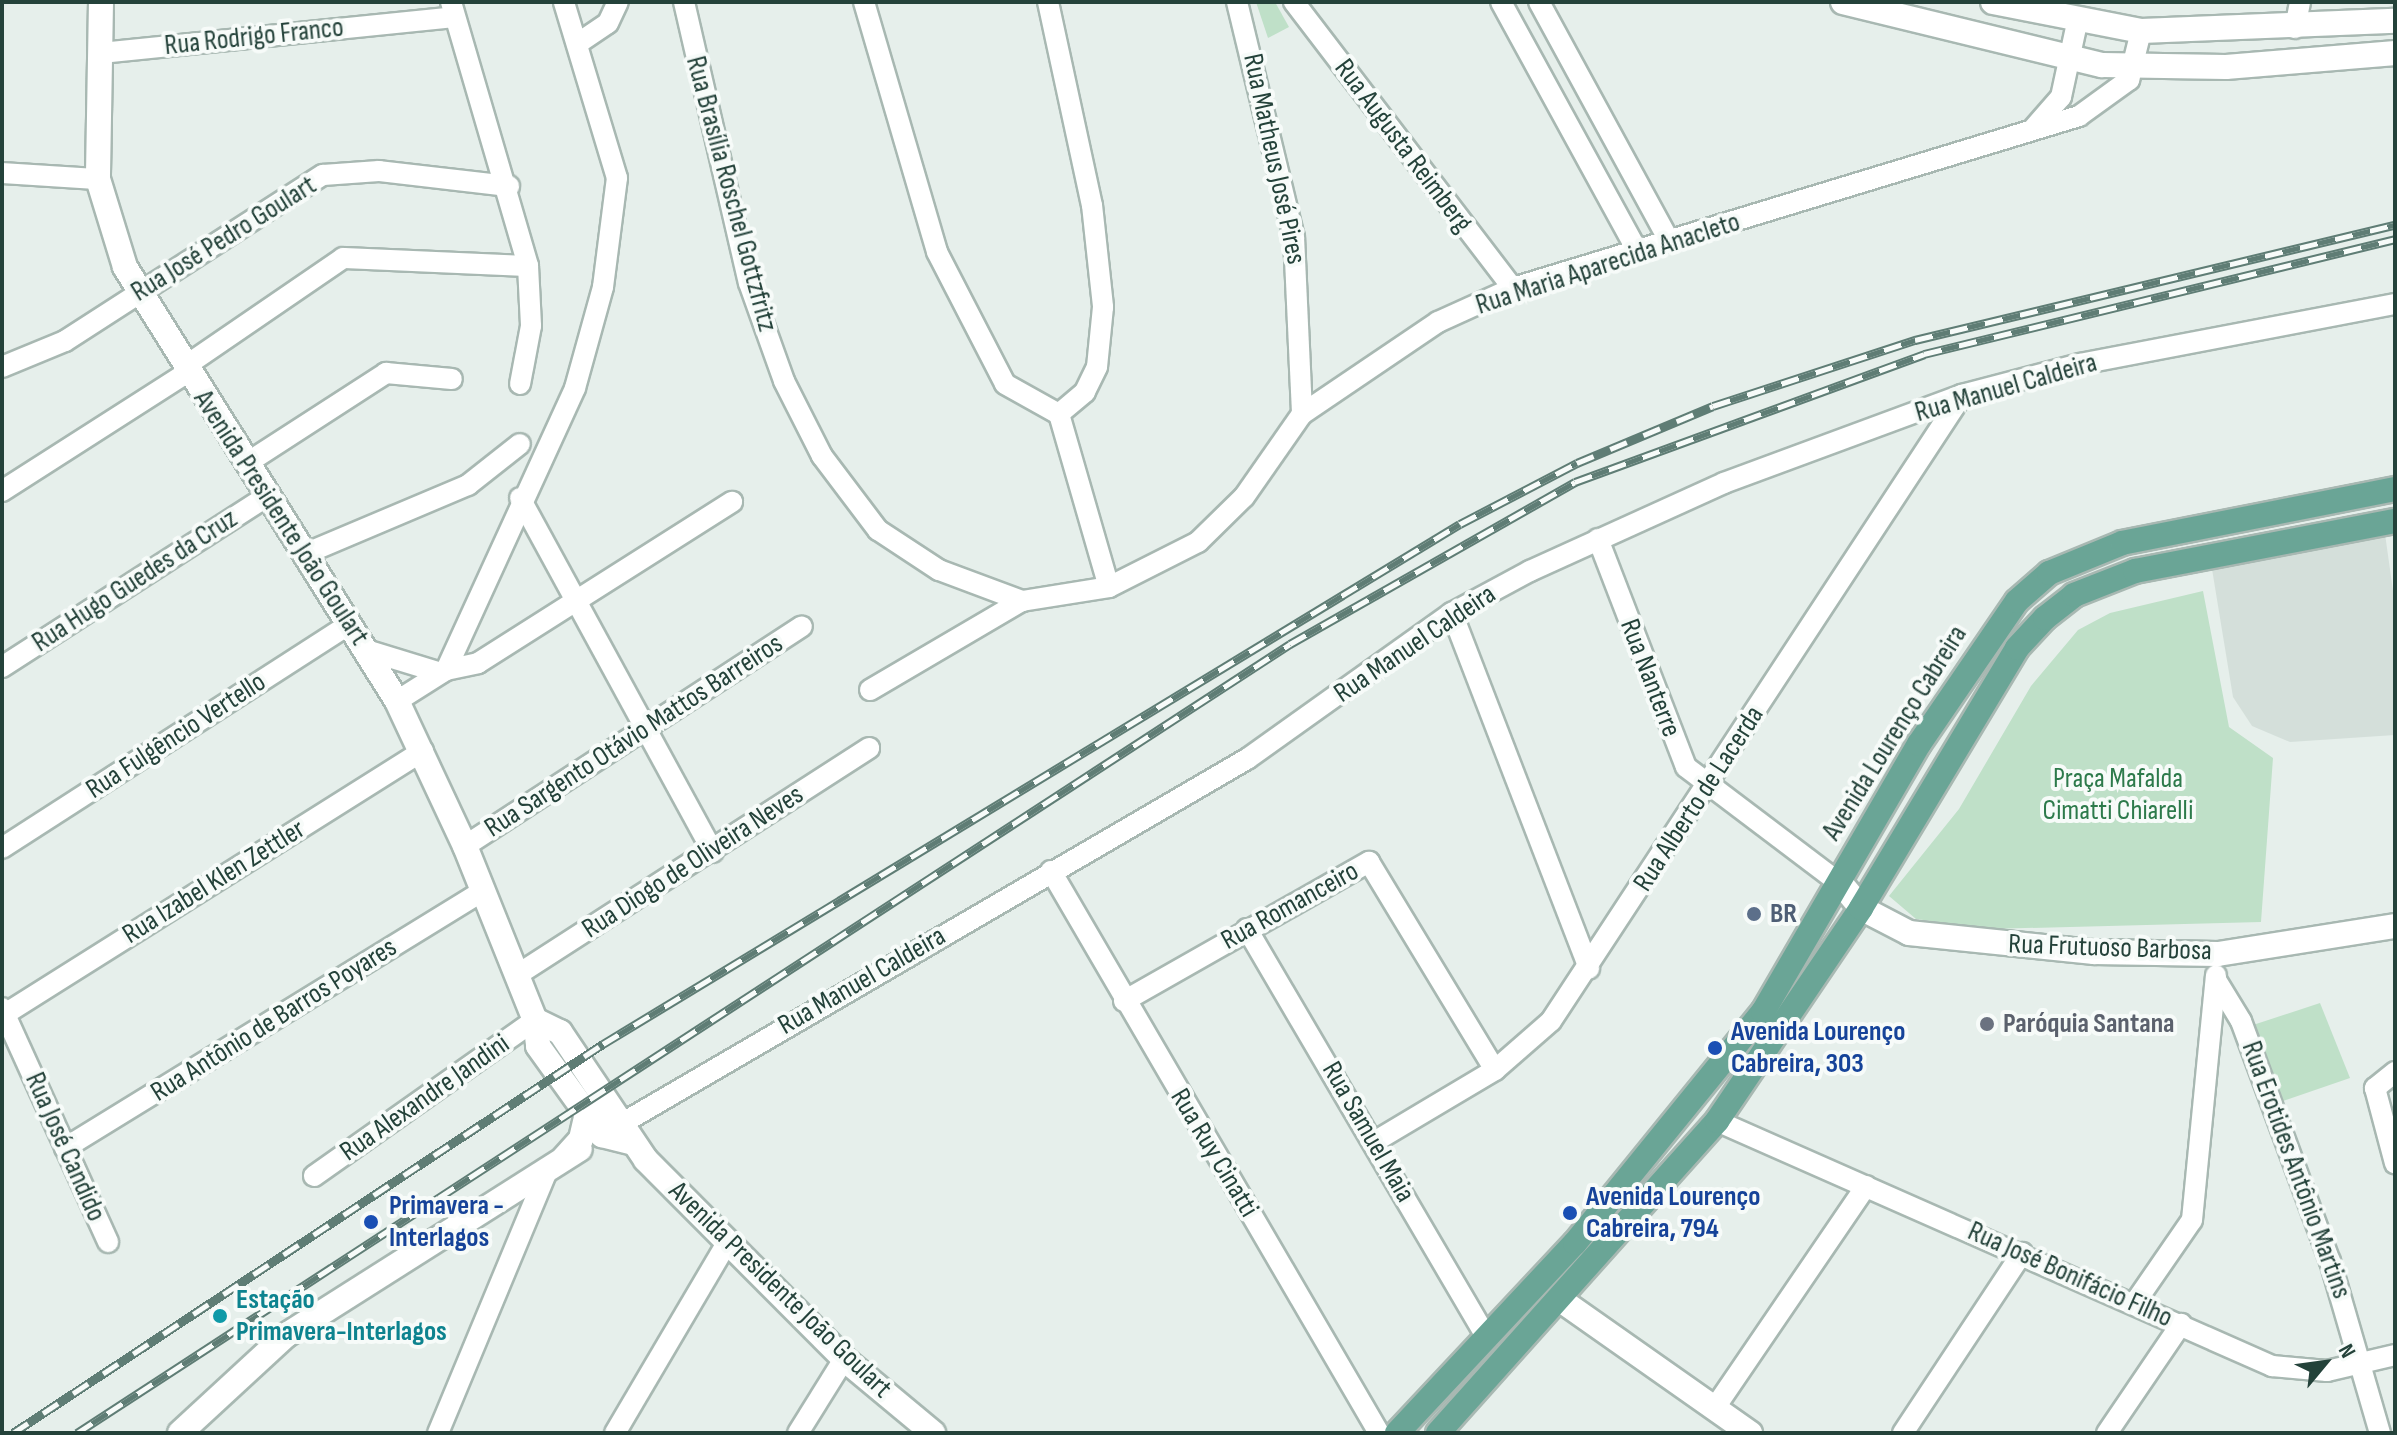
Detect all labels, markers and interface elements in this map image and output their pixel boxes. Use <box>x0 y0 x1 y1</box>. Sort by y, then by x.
street label: Rua Rodrigo Franco <box>163 11 345 63</box>
street label: Rua Matheus José Pires <box>1235 51 1313 267</box>
street label: Rua Brasília Roschel Gottzfritz <box>678 53 784 335</box>
street label: Rua Augusta Reimberg <box>1327 53 1479 239</box>
street label: Rua José Pedro Goulart <box>125 169 323 309</box>
street label: Rua Maria Aparecida Anacleto <box>1472 205 1744 323</box>
street label: Rua Manuel Caldeira <box>1911 346 2101 430</box>
street label: Avenida Presidente João Goulart <box>186 384 376 652</box>
street label: Rua Hugo Guedes da Cruz <box>26 502 244 660</box>
street label: Rua Manuel Caldeira <box>1328 578 1502 710</box>
street label: Rua Nanterre <box>1612 614 1688 742</box>
street label: Avenida Lourenço Cabreira <box>1815 619 1975 847</box>
street label: Rua Sargento Otávio Mattos Barreiros <box>479 627 789 845</box>
street label: Rua Fulgêncio Vertello <box>80 666 272 806</box>
street label: Rua Alberto de Lacerda <box>1627 700 1771 898</box>
park label: Praça Mafalda Cimatti Chiarelli <box>2043 762 2193 828</box>
street label: Rua Diogo de Oliveira Neves <box>576 778 810 946</box>
street label: Rua Izabel Klen Zettler <box>117 813 311 951</box>
street label: Rua Romanceiro <box>1216 855 1364 957</box>
place label: BR <box>1770 897 1797 931</box>
marker: BR <box>1745 905 1763 923</box>
street label: Rua Manuel Caldeira <box>772 920 952 1042</box>
street label: Rua Frutuoso Barbosa <box>2008 928 2212 968</box>
street label: Rua Antônio de Barros Poyares <box>145 931 403 1109</box>
place label: Paróquia Santana <box>2003 1007 2175 1041</box>
place label: Avenida Lourenço Cabreira, 303 <box>1731 1015 1905 1081</box>
marker: Paróquia Santana <box>1978 1015 1996 1033</box>
street label: Rua Alexandre Jandini <box>334 1027 516 1169</box>
street label: Rua Erotides Antônio Martins <box>2234 1037 2358 1303</box>
marker: Avenida Lourenço Cabreira, 303 <box>1706 1039 1724 1057</box>
street label: Rua Samuel Maia <box>1314 1056 1422 1208</box>
street label: Rua José Candido <box>17 1068 113 1226</box>
street label: Rua Ruy Cinatti <box>1163 1083 1265 1223</box>
street label: Avenida Presidente João Goulart <box>661 1175 899 1405</box>
place label: Avenida Lourenço Cabreira, 794 <box>1586 1180 1760 1246</box>
place label: Primavera - Interlagos <box>389 1189 504 1255</box>
marker: Avenida Lourenço Cabreira, 794 <box>1561 1204 1579 1222</box>
marker: Primavera - Interlagos <box>360 1211 382 1233</box>
street label: Rua José Bonifácio Filho <box>1963 1215 2177 1335</box>
place label: Estação Primavera-Interlagos <box>236 1283 447 1349</box>
marker: Estação Primavera-Interlagos <box>211 1307 229 1325</box>
north arrow <box>2285 1323 2365 1403</box>
text: N <box>2332 1339 2361 1363</box>

